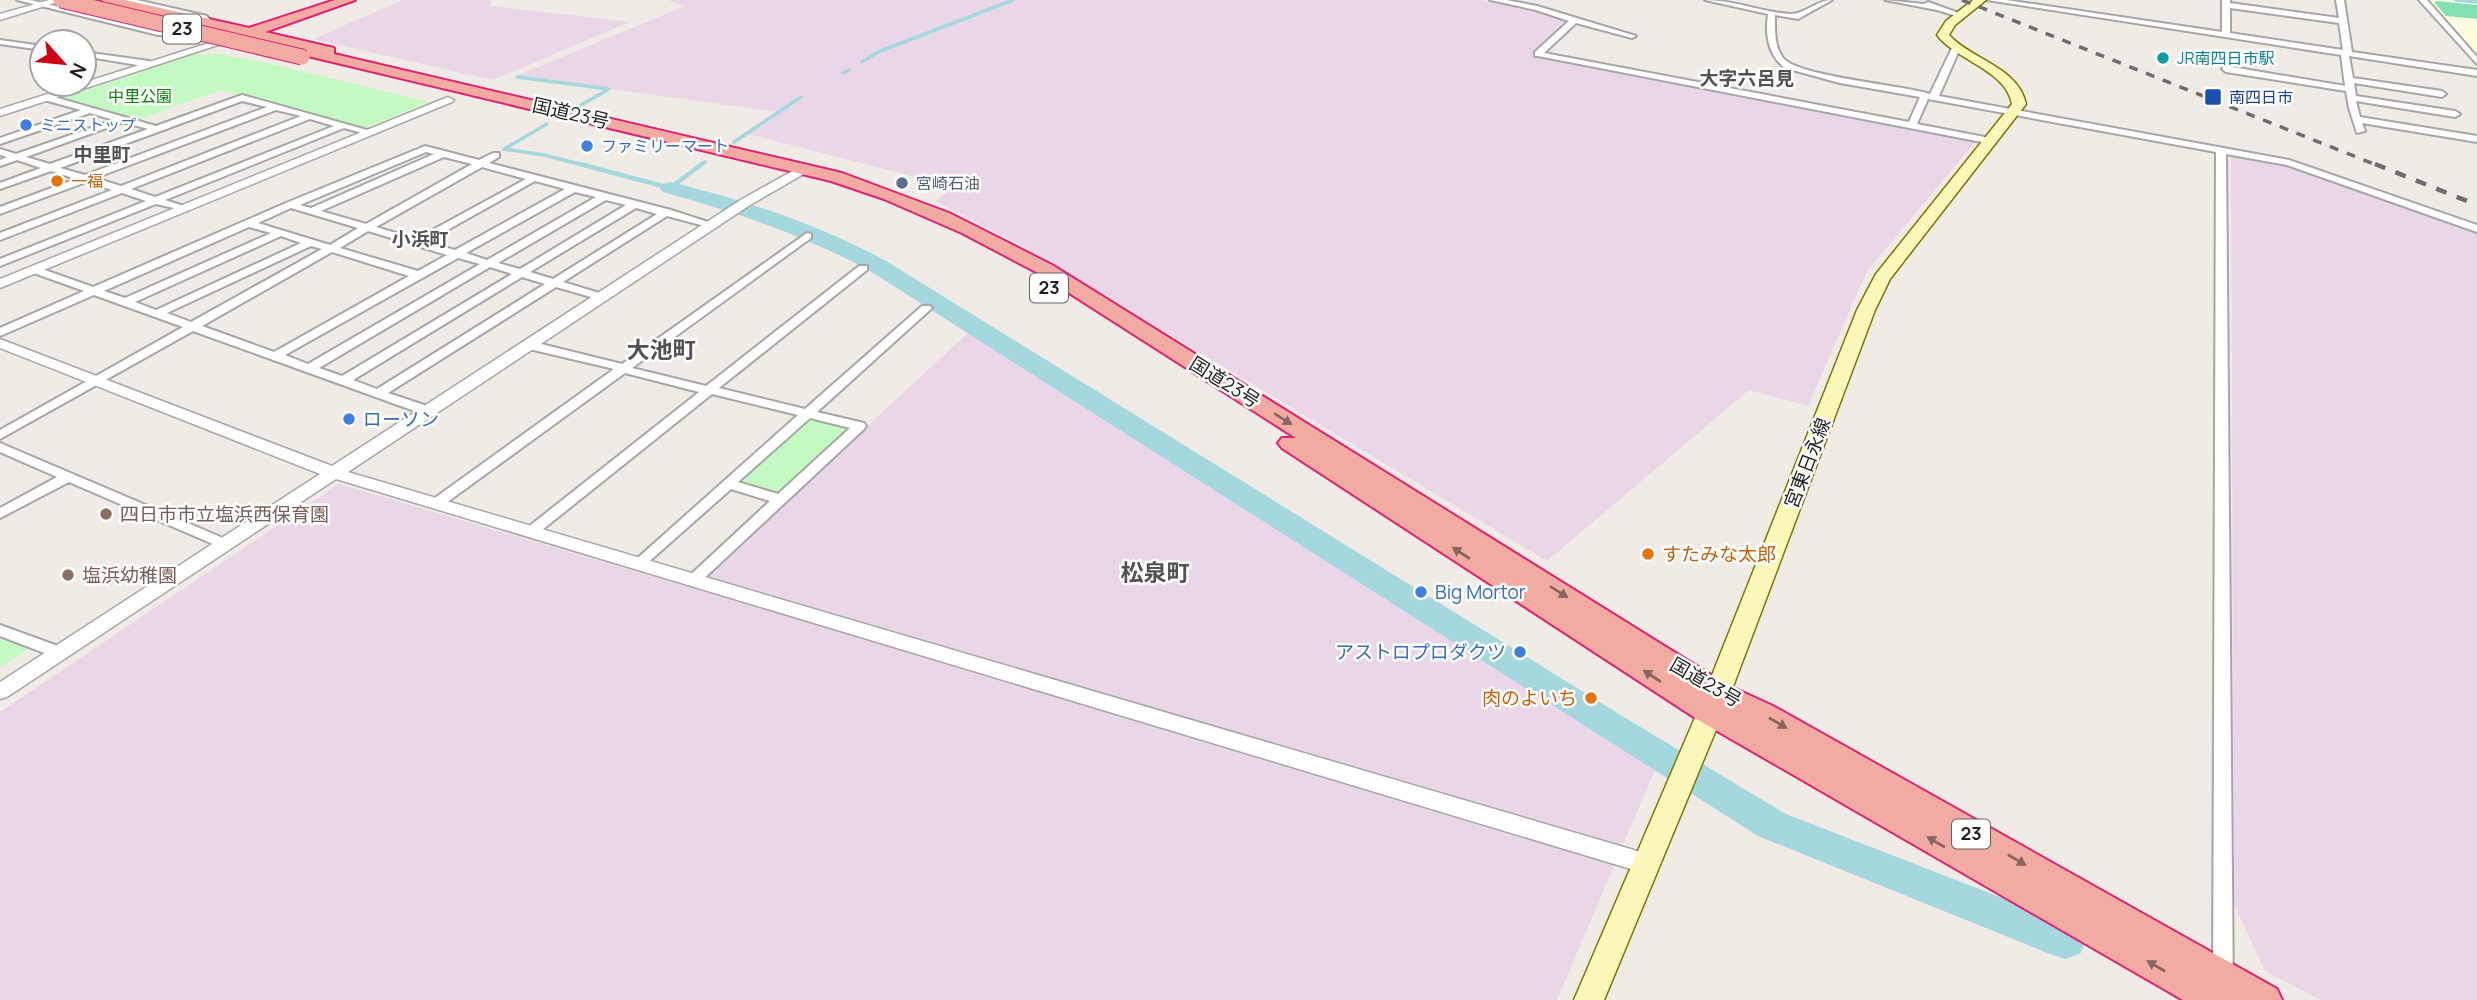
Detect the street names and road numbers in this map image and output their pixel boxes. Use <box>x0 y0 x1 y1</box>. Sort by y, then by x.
road number: 23 <box>163 15 201 44</box>
street label: 国道23号 <box>530 92 612 134</box>
road number: 23 <box>1030 274 1068 302</box>
street label: 国道23号 <box>1185 350 1265 414</box>
street label: 宮東日永線 <box>1778 414 1836 512</box>
street label: 国道23号 <box>1666 651 1746 713</box>
road number: 23 <box>1952 820 1990 848</box>

